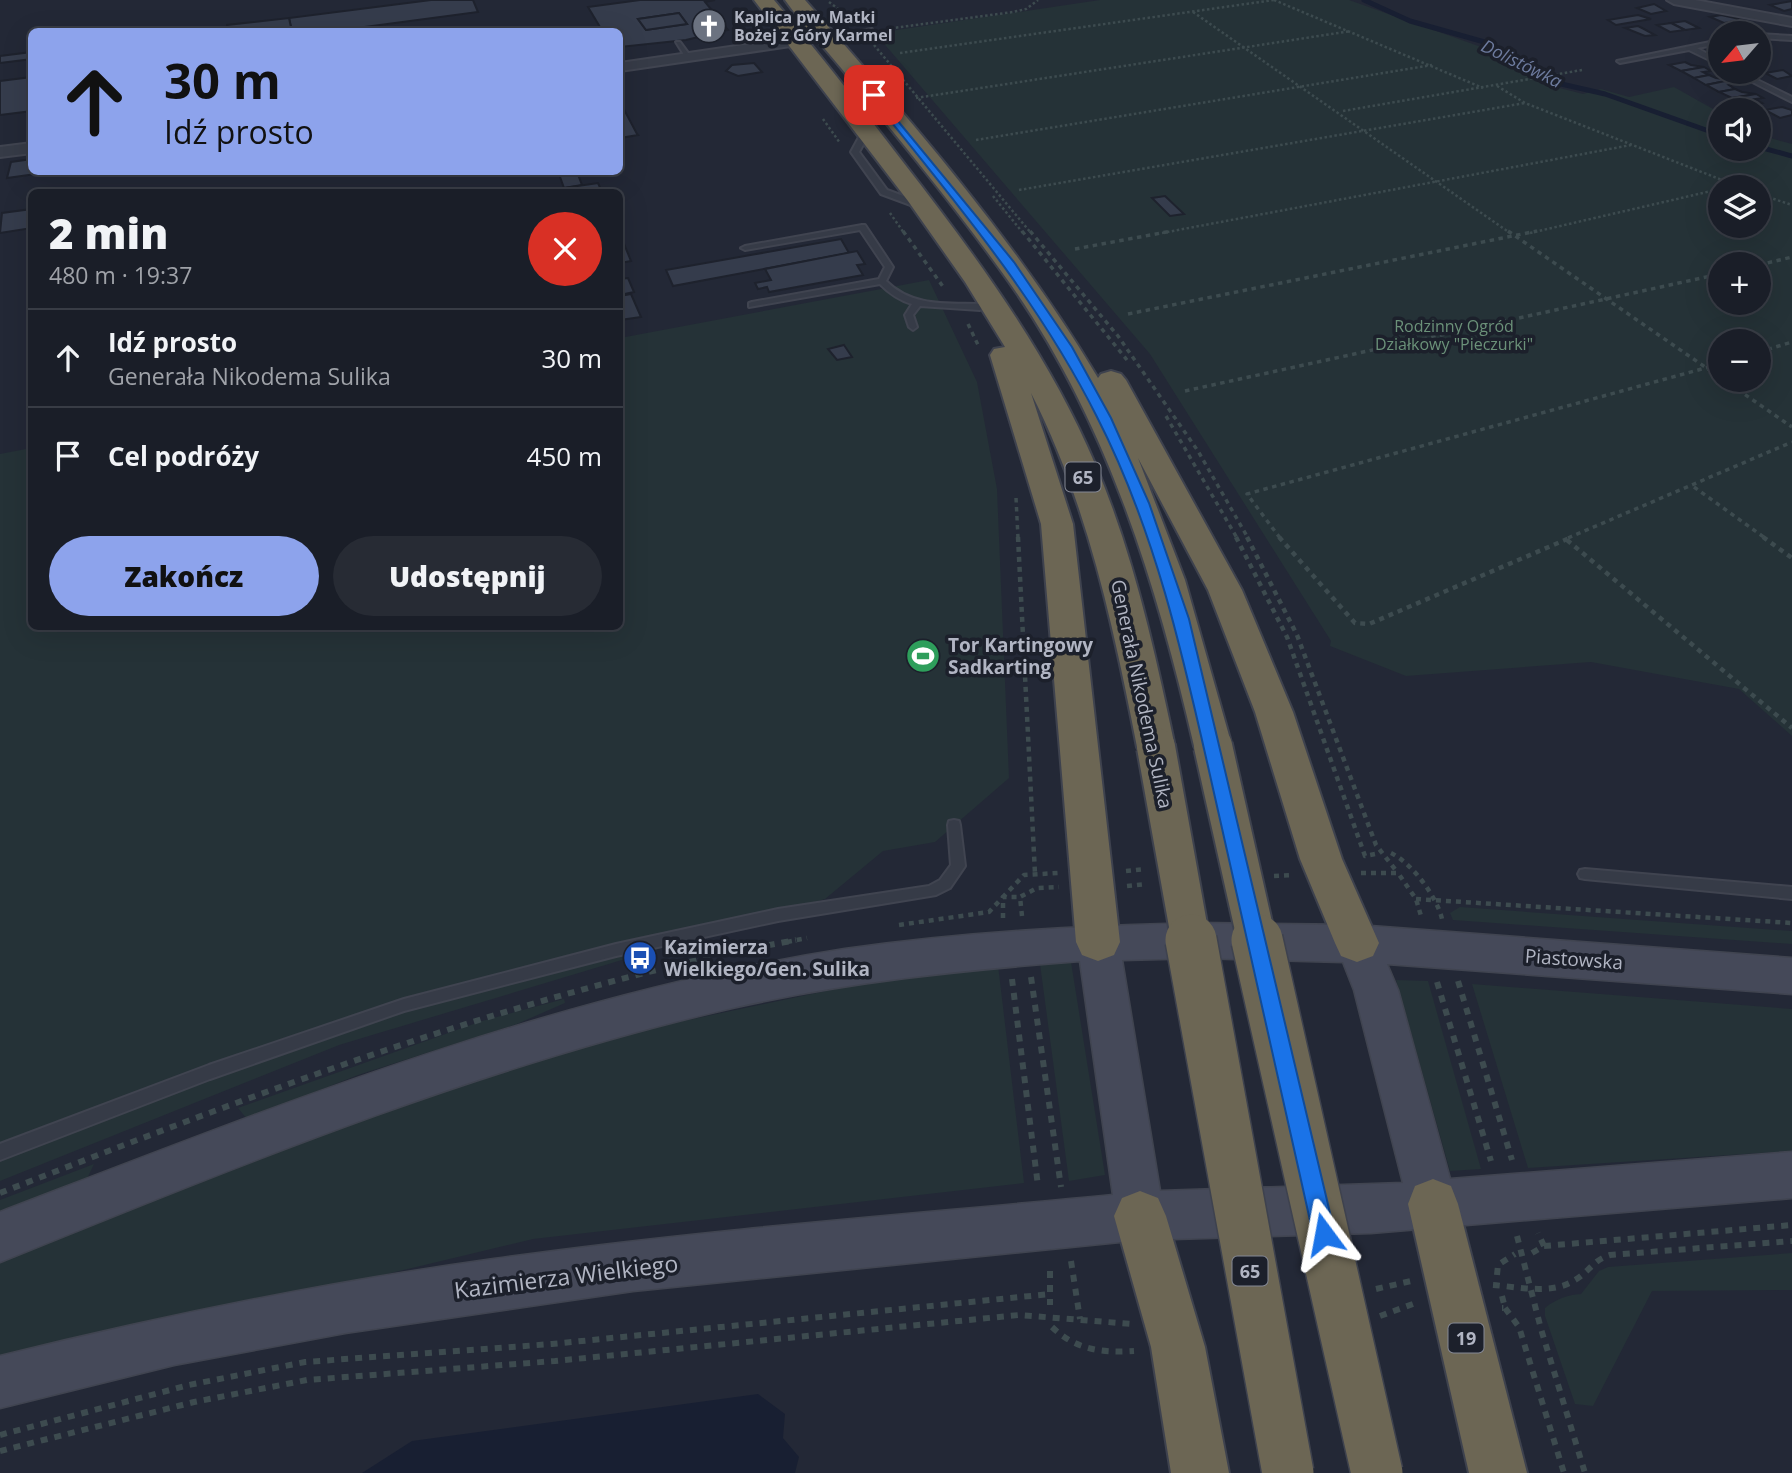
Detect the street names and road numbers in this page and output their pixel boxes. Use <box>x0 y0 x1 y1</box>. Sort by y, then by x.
road number: 65 <box>1066 462 1100 491</box>
street label: Generała Nikodema Sulika <box>1105 577 1179 811</box>
street label: Piastowska <box>1524 943 1624 975</box>
street label: Kazimierza Wielkiego <box>452 1246 680 1306</box>
road number: 65 <box>1232 1256 1268 1286</box>
road number: 19 <box>1448 1324 1484 1352</box>

